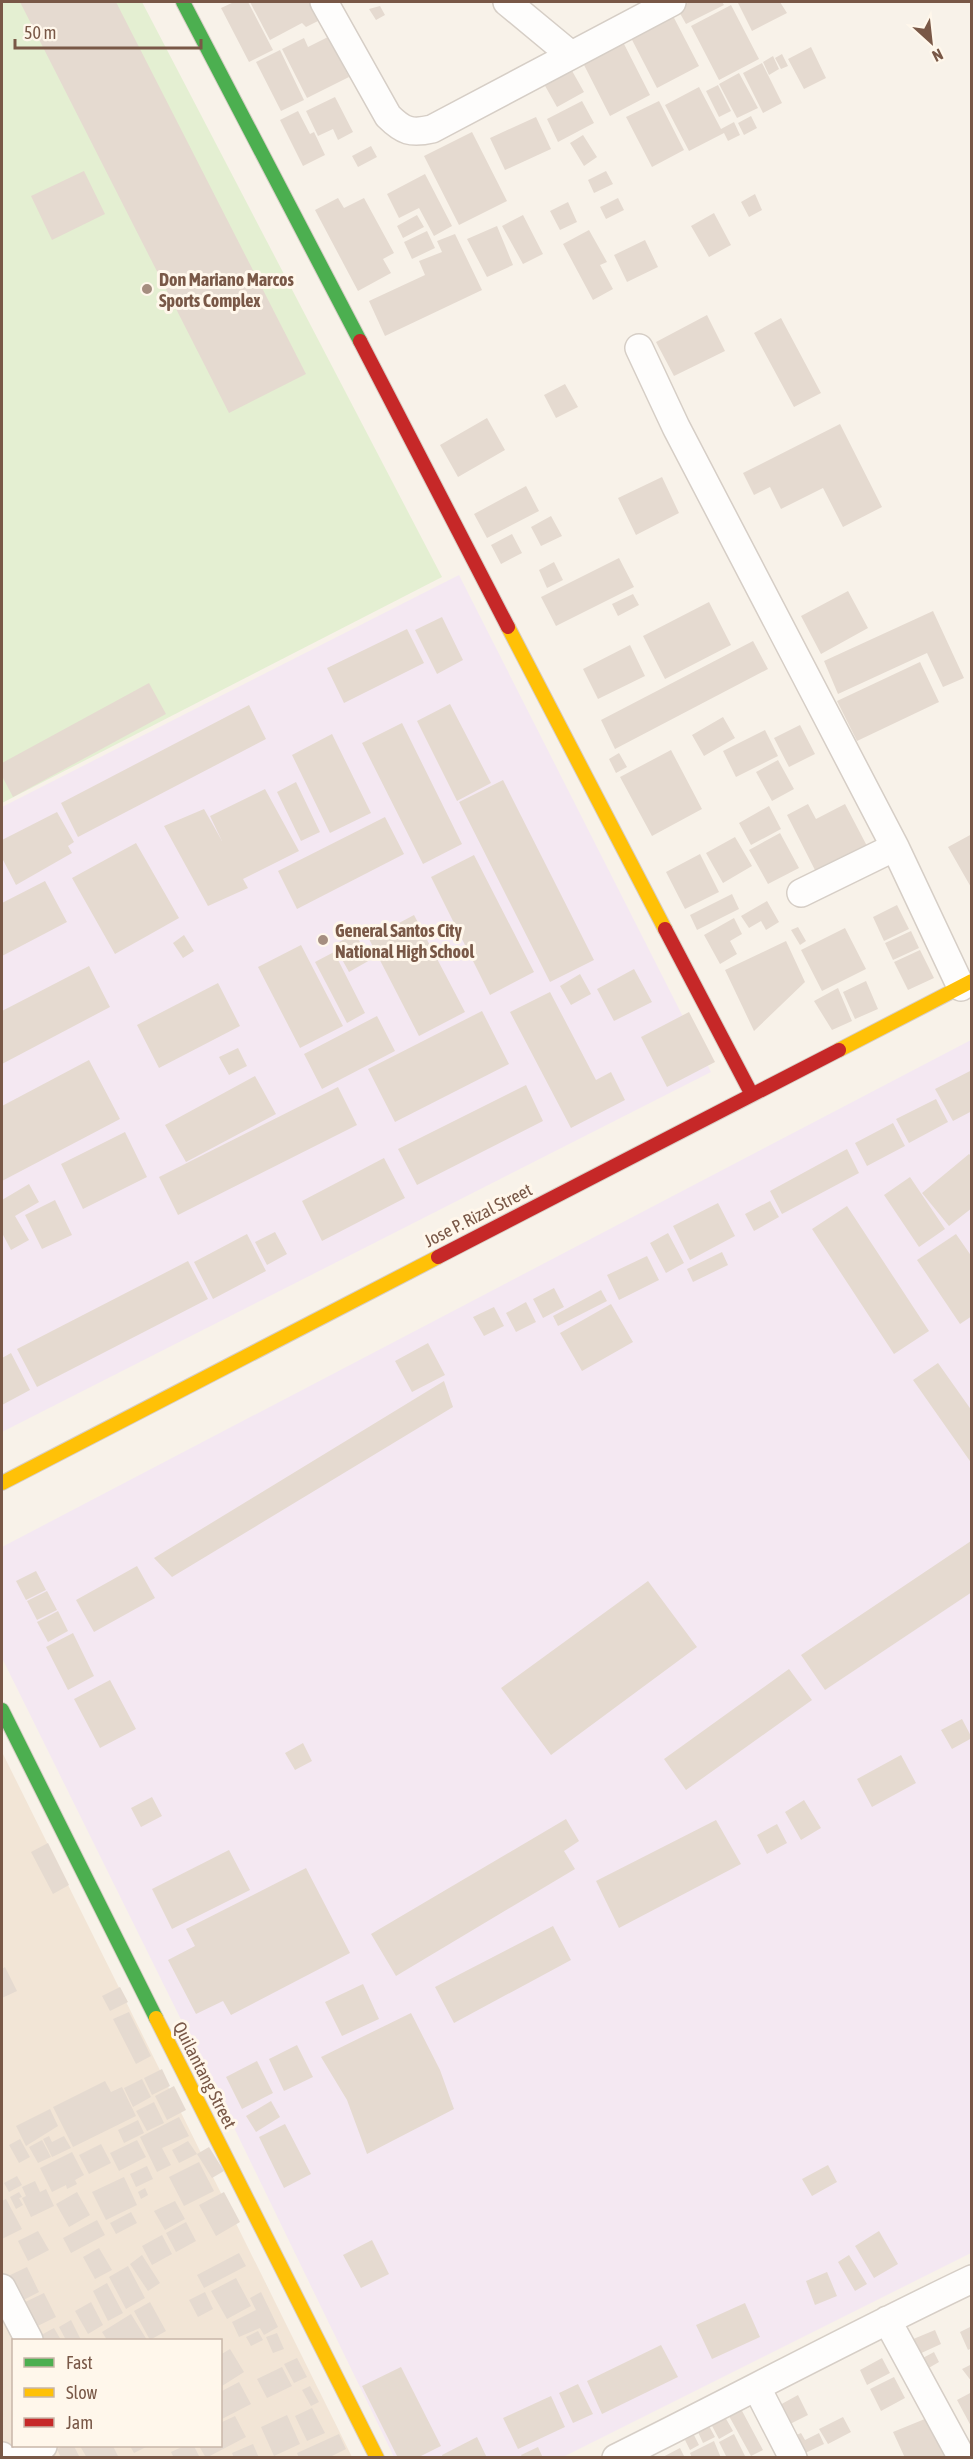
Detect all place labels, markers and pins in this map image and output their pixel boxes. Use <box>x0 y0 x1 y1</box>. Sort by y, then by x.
place label: Don Mariano Marcos Sports Complex <box>159 269 295 311</box>
marker: Don Mariano Marcos Sports Complex <box>140 282 154 296</box>
place label: General Santos City National High School <box>335 920 475 962</box>
marker: General Santos City National High School <box>316 933 330 947</box>

